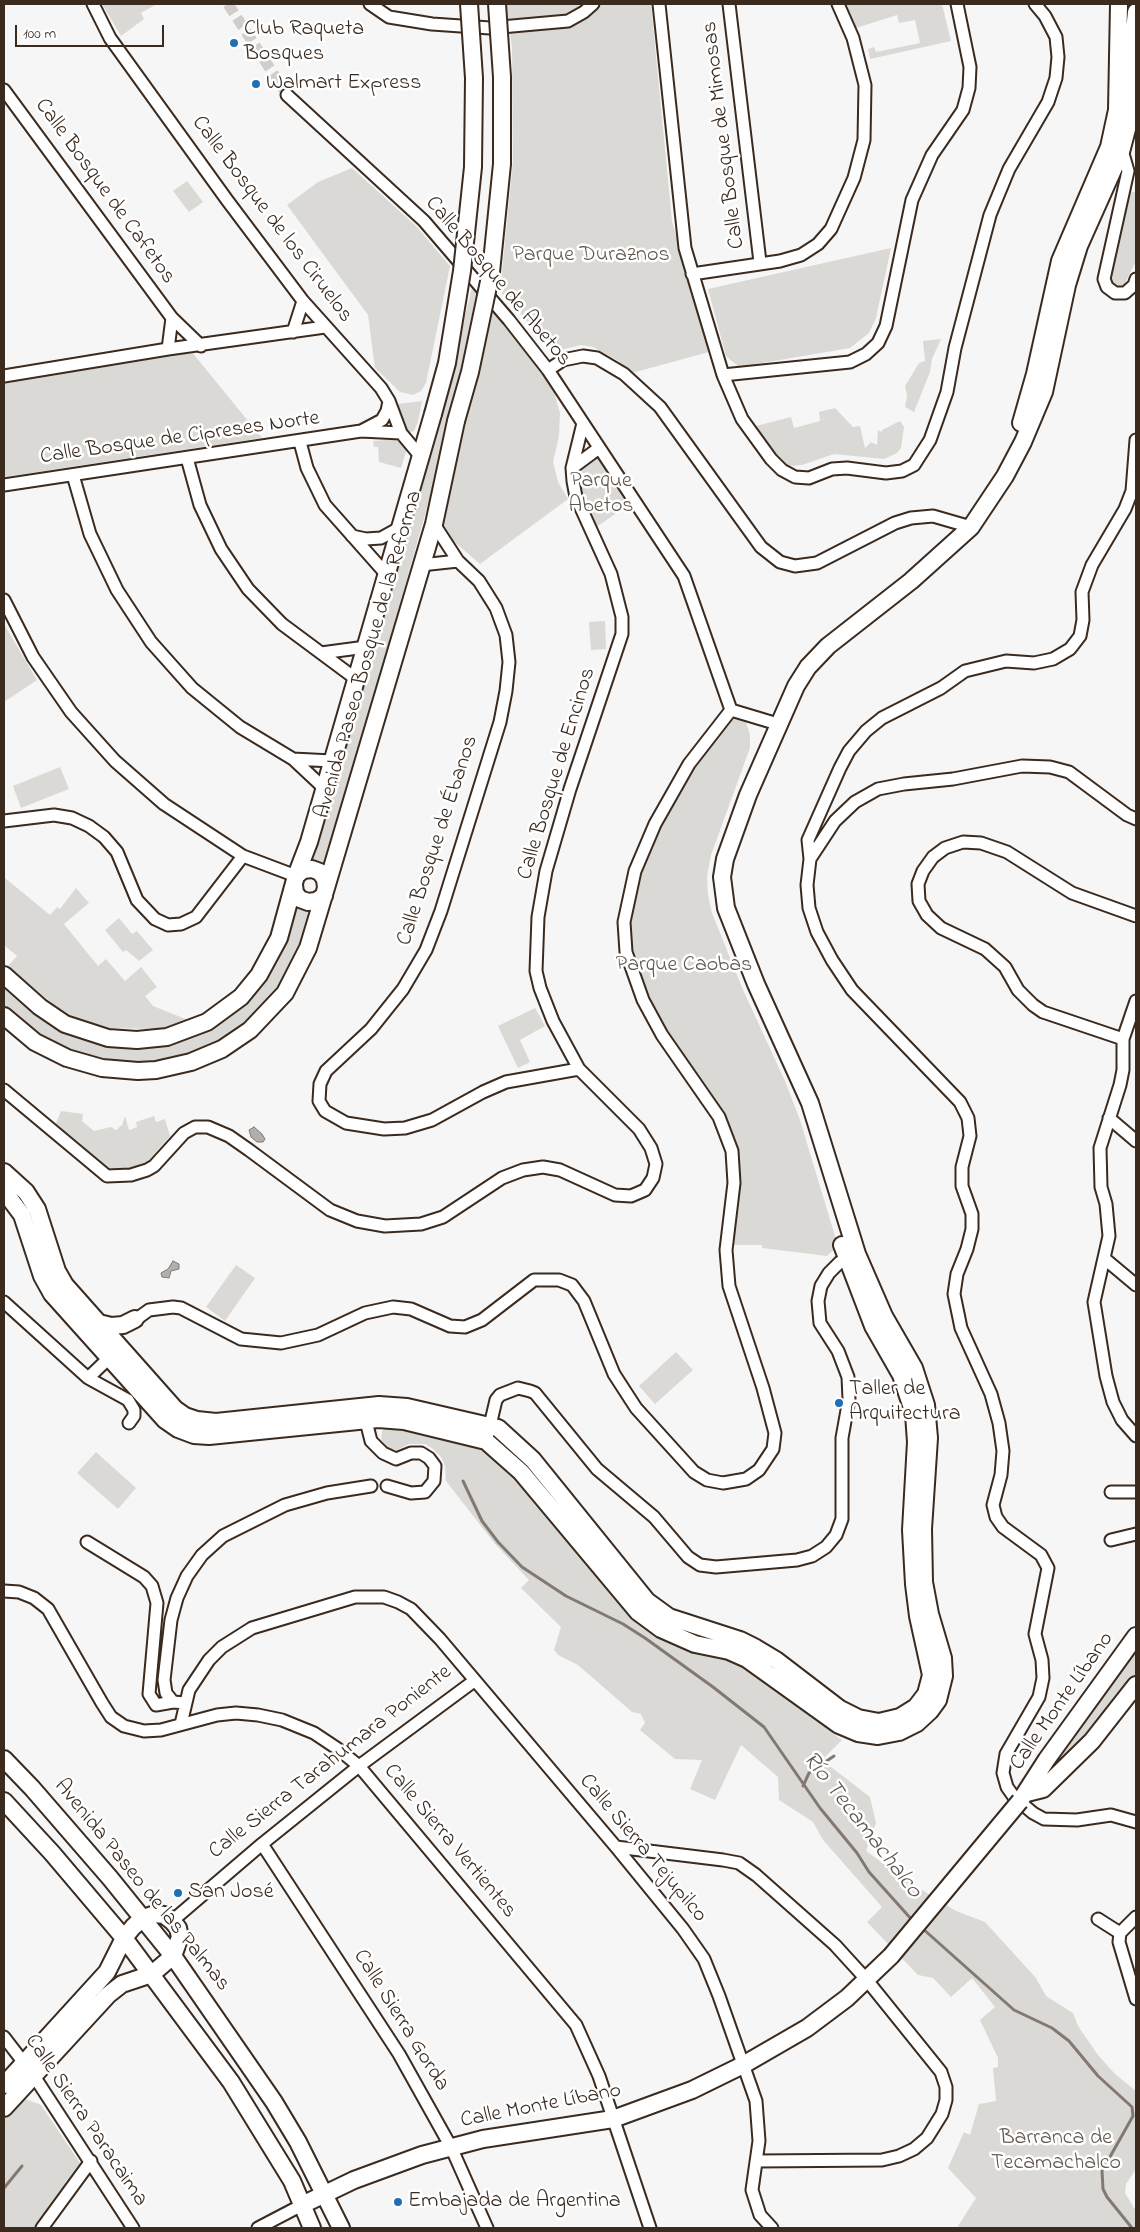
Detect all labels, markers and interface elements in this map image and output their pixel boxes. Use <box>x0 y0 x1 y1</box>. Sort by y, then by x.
scale bar <box>18 15 166 47</box>
place label: Club Raqueta Bosques <box>244 17 364 68</box>
street label: Calle Bosque de Mimosas <box>698 20 752 250</box>
text: 100 m <box>23 23 56 45</box>
marker: Club Raqueta Bosques <box>228 37 240 49</box>
place label: Walmart Express <box>266 71 422 97</box>
marker: Walmart Express <box>250 78 262 90</box>
street label: Calle Bosque de Cafetos <box>28 94 180 290</box>
street label: Calle Bosque de los Ciruelos <box>185 111 357 329</box>
street label: Calle Bosque de Abetos <box>418 192 576 372</box>
park label: Parque Duraznos <box>512 243 670 269</box>
street label: Calle Bosque de Cipreses Norte <box>39 406 321 472</box>
park label: Parque Abetos <box>568 469 634 520</box>
street label: Avenida Paseo Bosque de la Reforma <box>310 488 430 822</box>
street label: Calle Bosque de Encinos <box>513 665 603 883</box>
street label: Calle Bosque de Ébanos <box>393 733 485 949</box>
park label: Parque Caobas <box>616 953 752 979</box>
place label: Taller de Arquitectura <box>849 1377 961 1428</box>
marker: Taller de Arquitectura <box>833 1397 845 1409</box>
street label: Calle Monte Líbano <box>1005 1628 1121 1776</box>
street label: Calle Sierra Tarahumara Poniente <box>204 1660 458 1866</box>
water label: Río Tecamachalco <box>795 1747 927 1905</box>
street label: Calle Sierra Vertientes <box>377 1760 521 1924</box>
street label: Calle Sierra Tejupilco <box>572 1769 712 1929</box>
street label: Avenida Paseo de las Palmas <box>47 1775 235 1997</box>
place label: San José <box>188 1880 274 1906</box>
marker: San José <box>172 1887 184 1899</box>
street label: Calle Sierra Gorda <box>346 1945 454 2097</box>
street label: Calle Sierra Paracaima <box>18 2030 152 2212</box>
street label: Calle Monte Líbano <box>458 2078 624 2136</box>
park label: Barranca de Tecamachalco <box>991 2126 1121 2178</box>
place label: Embajada de Argentina <box>408 2189 621 2215</box>
marker: Embajada de Argentina <box>392 2196 404 2208</box>

